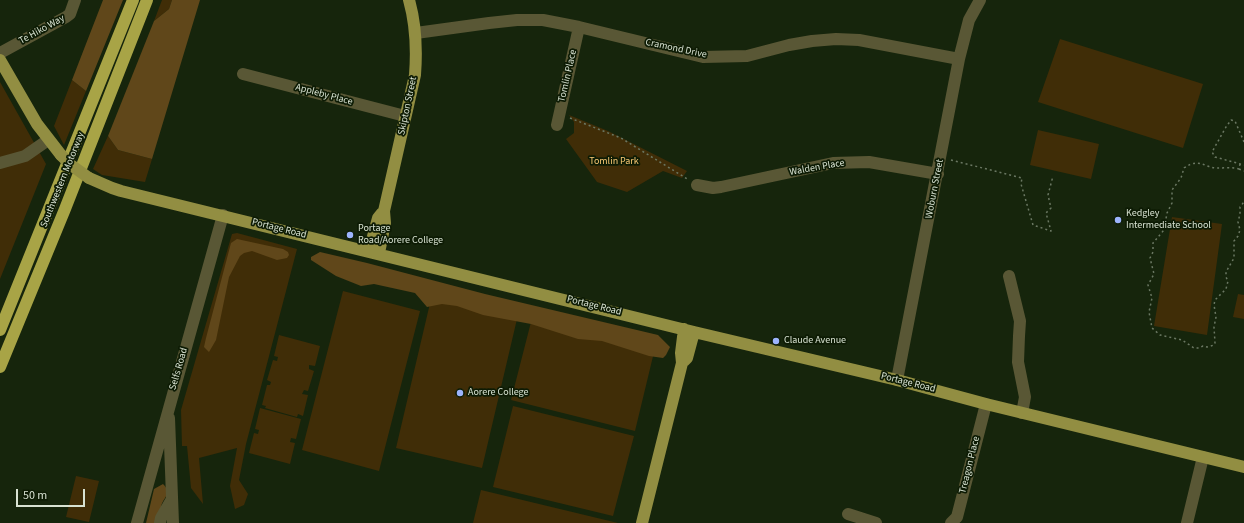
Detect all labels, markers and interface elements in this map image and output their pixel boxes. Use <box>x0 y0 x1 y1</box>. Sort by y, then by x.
street label: Te Hiko Way <box>17 13 67 47</box>
street label: Cramond Drive <box>644 37 708 61</box>
street label: Tomlin Place <box>556 49 580 103</box>
street label: Skipton Street <box>396 76 420 136</box>
street label: Appleby Place <box>294 82 354 108</box>
street label: Southwestern Motorway <box>38 131 88 229</box>
park label: Tomlin Park <box>589 156 639 168</box>
street label: Walden Place <box>788 157 846 179</box>
street label: Woburn Street <box>923 158 947 220</box>
place label: Kedgley Intermediate School <box>1126 208 1211 232</box>
marker: Kedgley Intermediate School <box>1113 215 1123 225</box>
street label: Portage Road <box>250 216 308 242</box>
place label: Portage Road/Aorere College <box>358 223 443 246</box>
marker: Portage Road/Aorere College <box>345 230 355 240</box>
street label: Portage Road <box>565 293 623 319</box>
place label: Claude Avenue <box>784 335 846 347</box>
marker: Claude Avenue <box>771 336 781 346</box>
street label: Selfs Road <box>167 346 191 392</box>
street label: Portage Road <box>879 370 937 396</box>
place label: Aorere College <box>468 387 528 399</box>
marker: Aorere College <box>455 388 465 398</box>
street label: Treagon Place <box>957 435 983 495</box>
scale bar <box>18 481 87 507</box>
text: 50 m <box>23 487 47 504</box>

